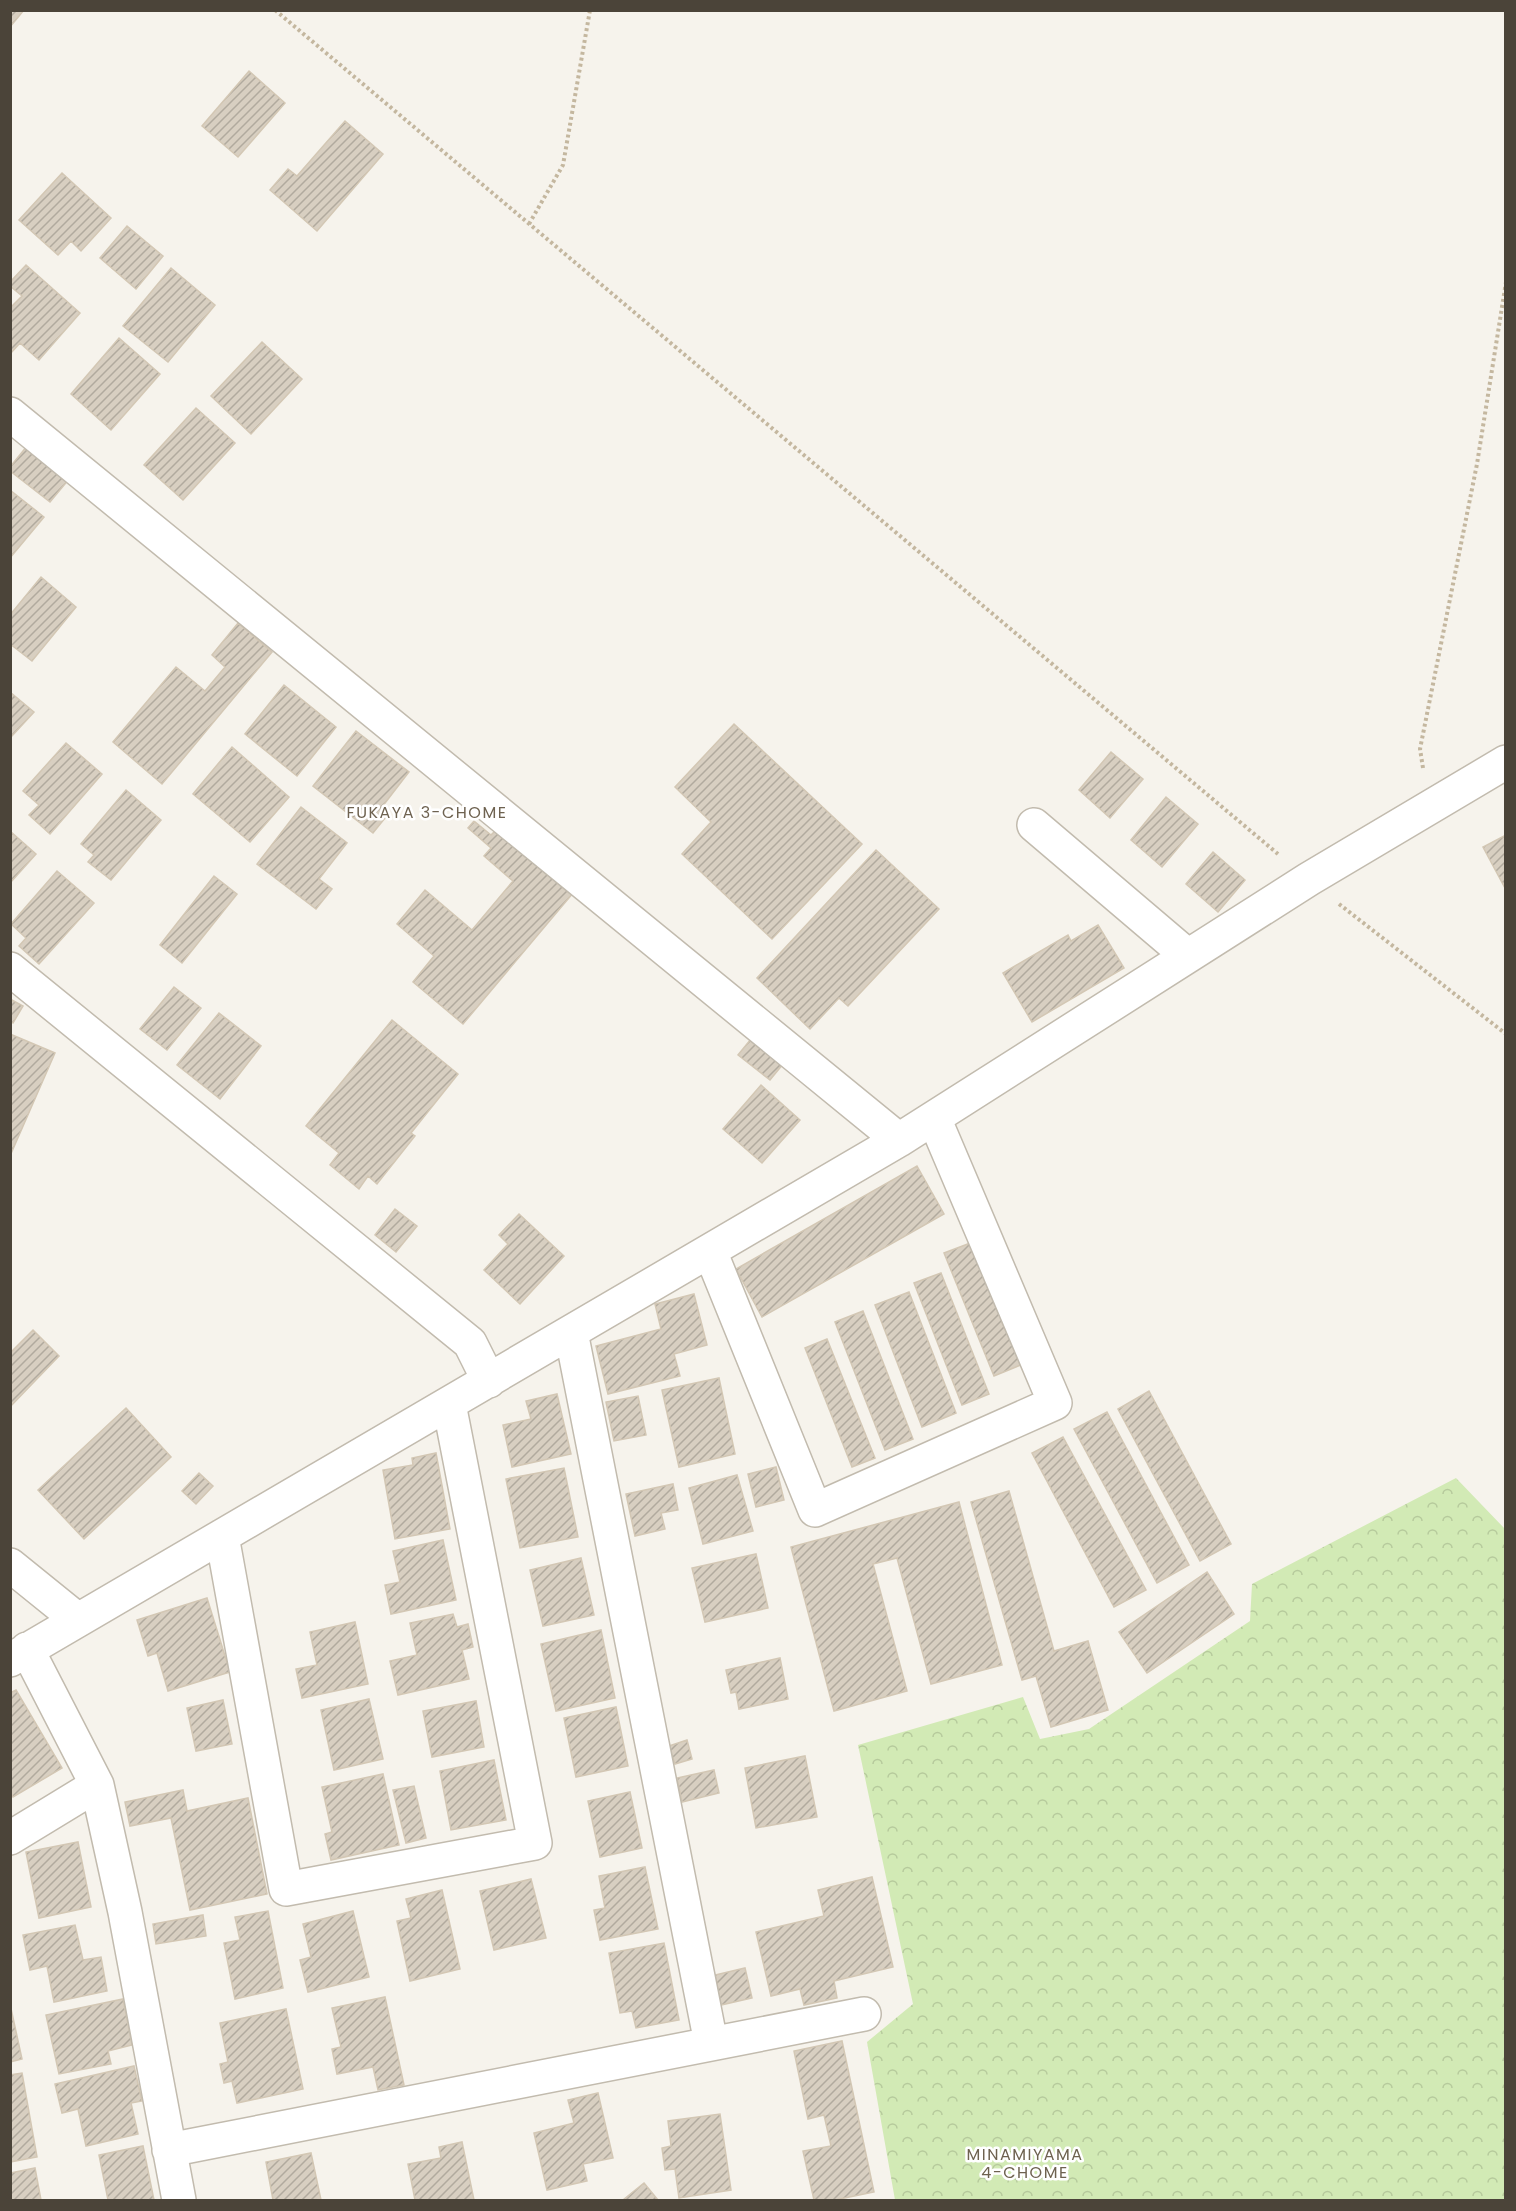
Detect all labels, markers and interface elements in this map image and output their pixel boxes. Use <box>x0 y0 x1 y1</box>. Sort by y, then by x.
district label: FUKAYA 3-CHOME <box>347 801 507 824</box>
district label: MINAMIYAMA 4-CHOME <box>966 2143 1084 2184</box>

